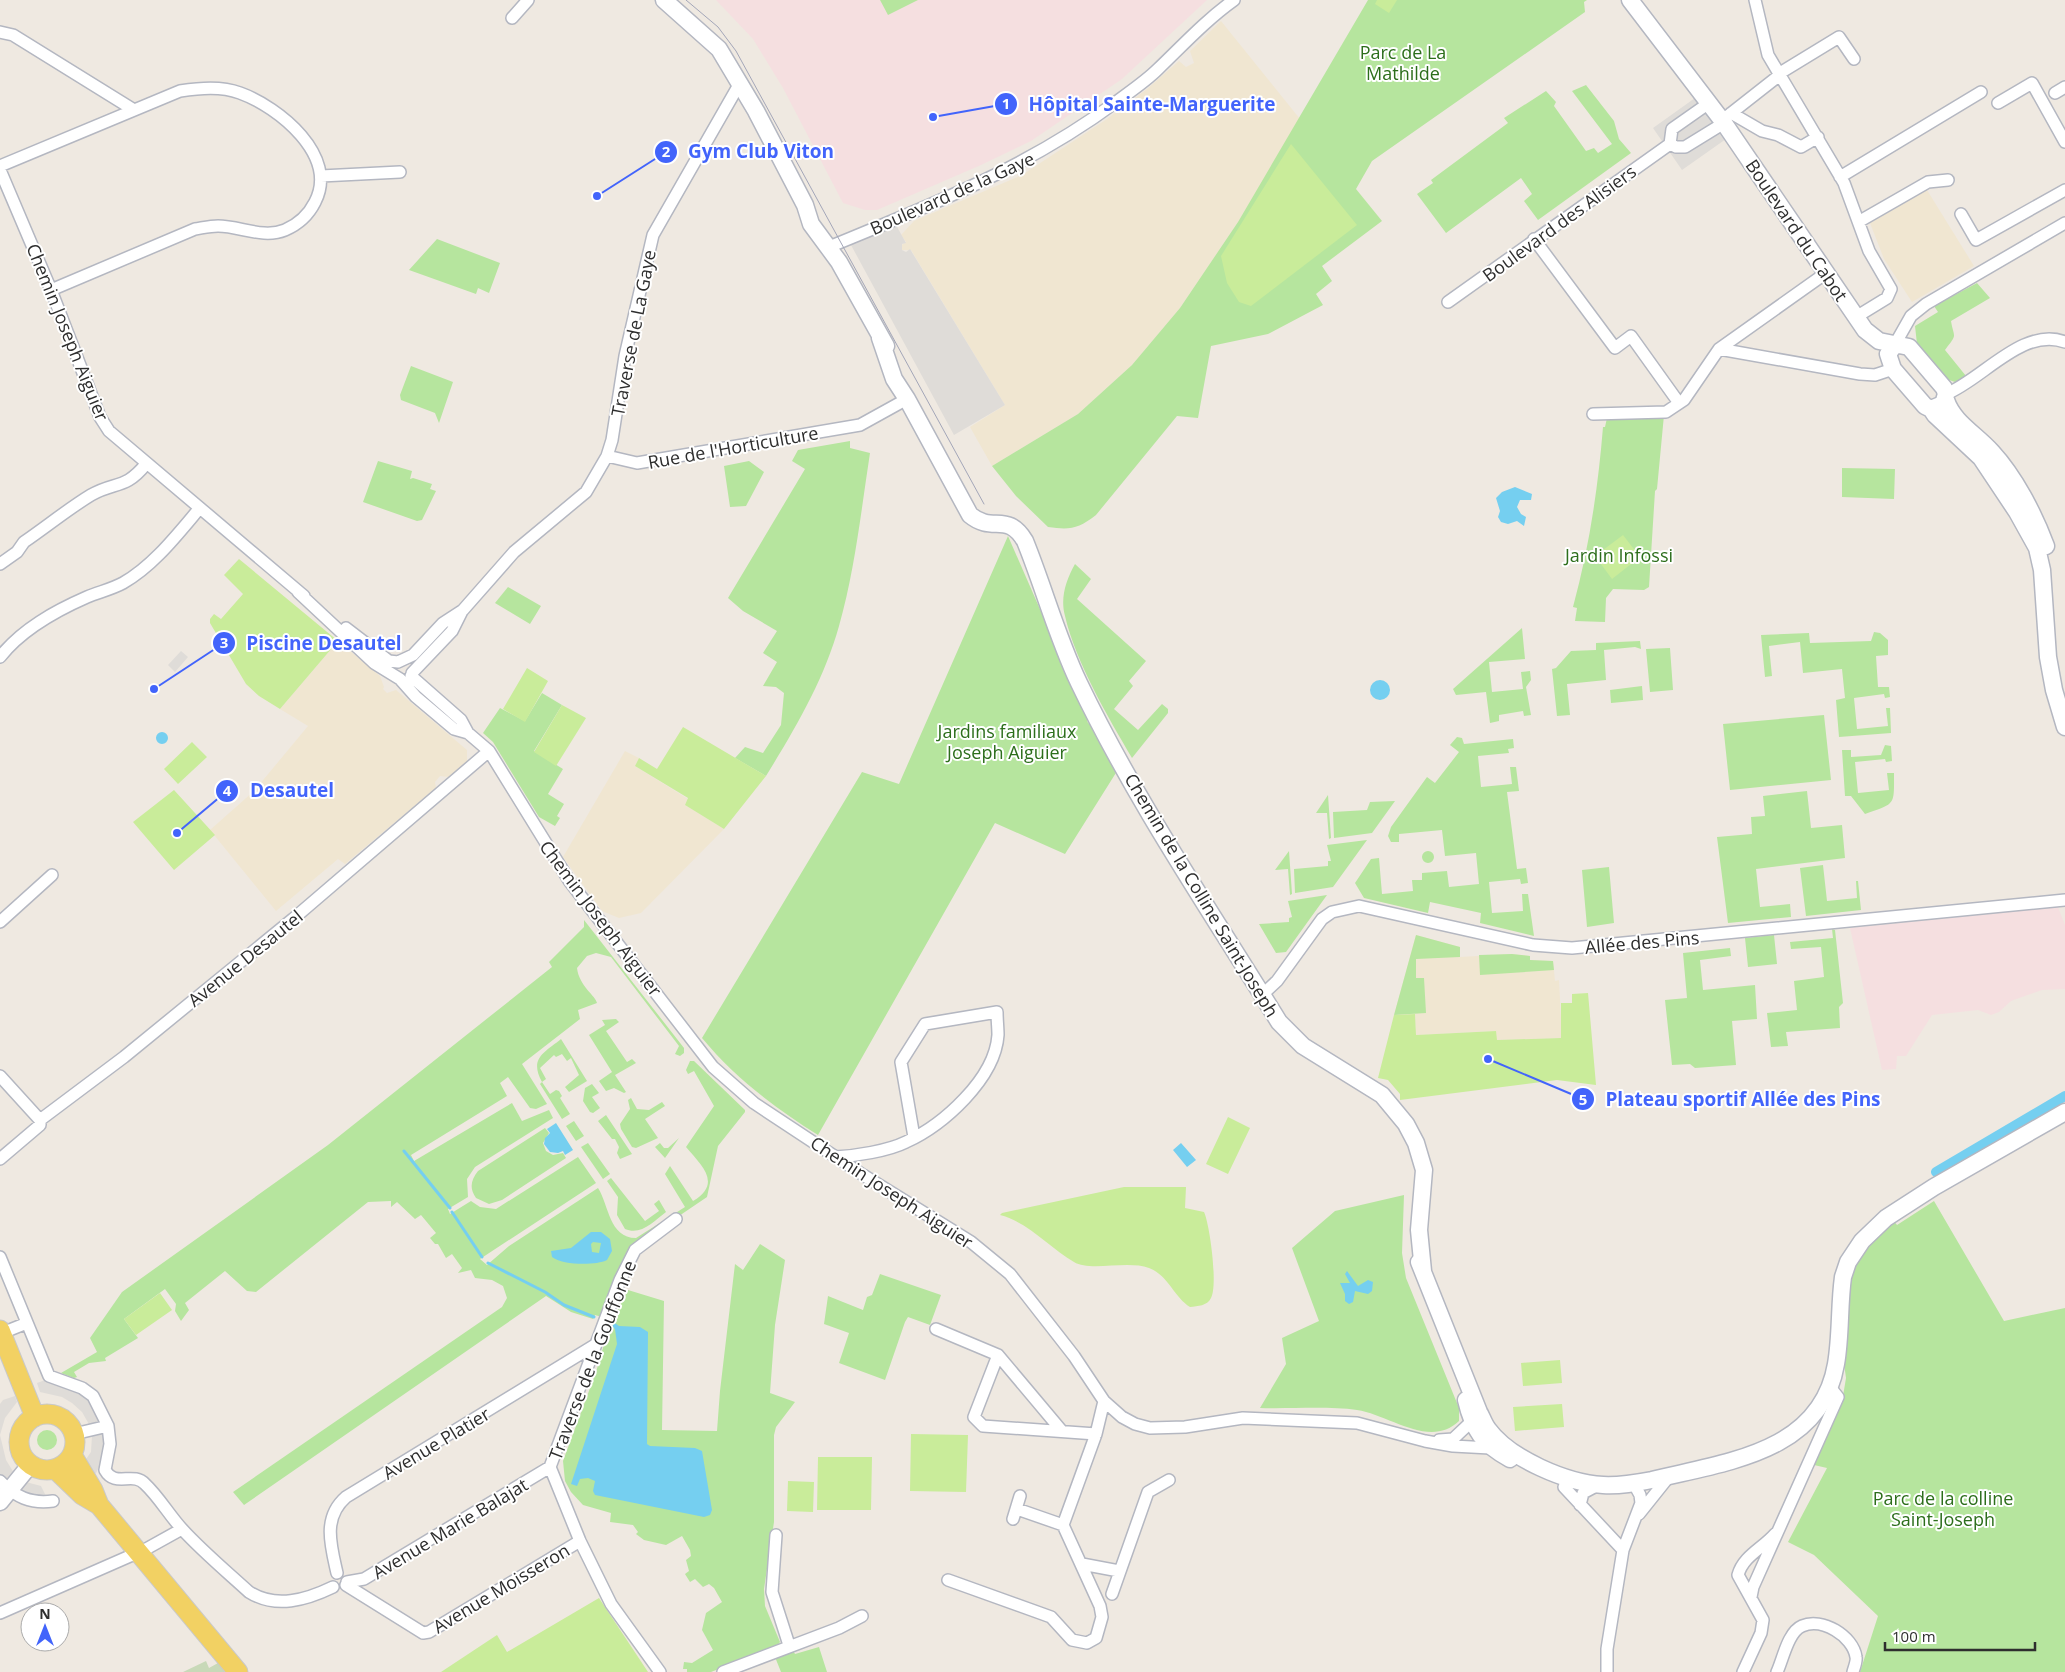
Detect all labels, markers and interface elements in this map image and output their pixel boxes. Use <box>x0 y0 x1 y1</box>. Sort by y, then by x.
park label: Parc de La Mathilde <box>1360 40 1446 85</box>
callout: Hôpital Sainte-Marguerite <box>994 87 1286 121</box>
text: Hôpital Sainte-Marguerite <box>1029 91 1275 117</box>
text: 1 <box>1002 93 1010 113</box>
callout: Gym Club Viton <box>653 135 844 169</box>
text: Gym Club Viton <box>688 138 834 164</box>
text: 2 <box>662 141 671 161</box>
street label: Boulevard de la Gaye <box>866 146 1038 240</box>
street label: Boulevard du Cabot <box>1740 154 1854 306</box>
street label: Boulevard des Alisiers <box>1477 159 1641 287</box>
street label: Chemin Joseph Aiguier <box>21 240 115 425</box>
street label: Traverse de La Gaye <box>605 248 661 418</box>
street label: Rue de l'Horticulture <box>646 420 820 474</box>
park label: Jardin Infossi <box>1563 543 1673 567</box>
callout: Piscine Desautel <box>212 626 412 660</box>
text: Piscine Desautel <box>246 630 402 656</box>
text: 3 <box>220 632 228 652</box>
park label: Jardins familiaux Joseph Aiguier <box>936 719 1077 764</box>
street label: Chemin de la Colline Saint-Joseph <box>1120 769 1284 1021</box>
callout: Desautel <box>215 774 344 808</box>
text: Desautel <box>250 777 334 803</box>
text: 4 <box>223 780 232 800</box>
street label: Chemin Joseph Aiguier <box>534 835 668 1001</box>
street label: Avenue Desautel <box>183 904 307 1012</box>
street label: Allée des Pins <box>1584 925 1700 959</box>
callout: Plateau sportif Allée des Pins <box>1570 1082 1891 1116</box>
text: Plateau sportif Allée des Pins <box>1605 1086 1881 1112</box>
text: 5 <box>1579 1089 1587 1109</box>
street label: Chemin Joseph Aiguier <box>806 1130 978 1254</box>
street label: Traverse de la Gouffonne <box>543 1257 641 1463</box>
street label: Avenue Platier <box>378 1401 495 1484</box>
street label: Avenue Marie Balajat <box>368 1472 532 1584</box>
park label: Parc de la colline Saint-Joseph <box>1873 1486 2013 1531</box>
street label: Avenue Moisseron <box>428 1538 574 1638</box>
north arrow <box>20 1602 70 1652</box>
text: N <box>39 1604 51 1623</box>
scale bar <box>1885 1620 2035 1652</box>
text: 100 m <box>1892 1626 1936 1646</box>

